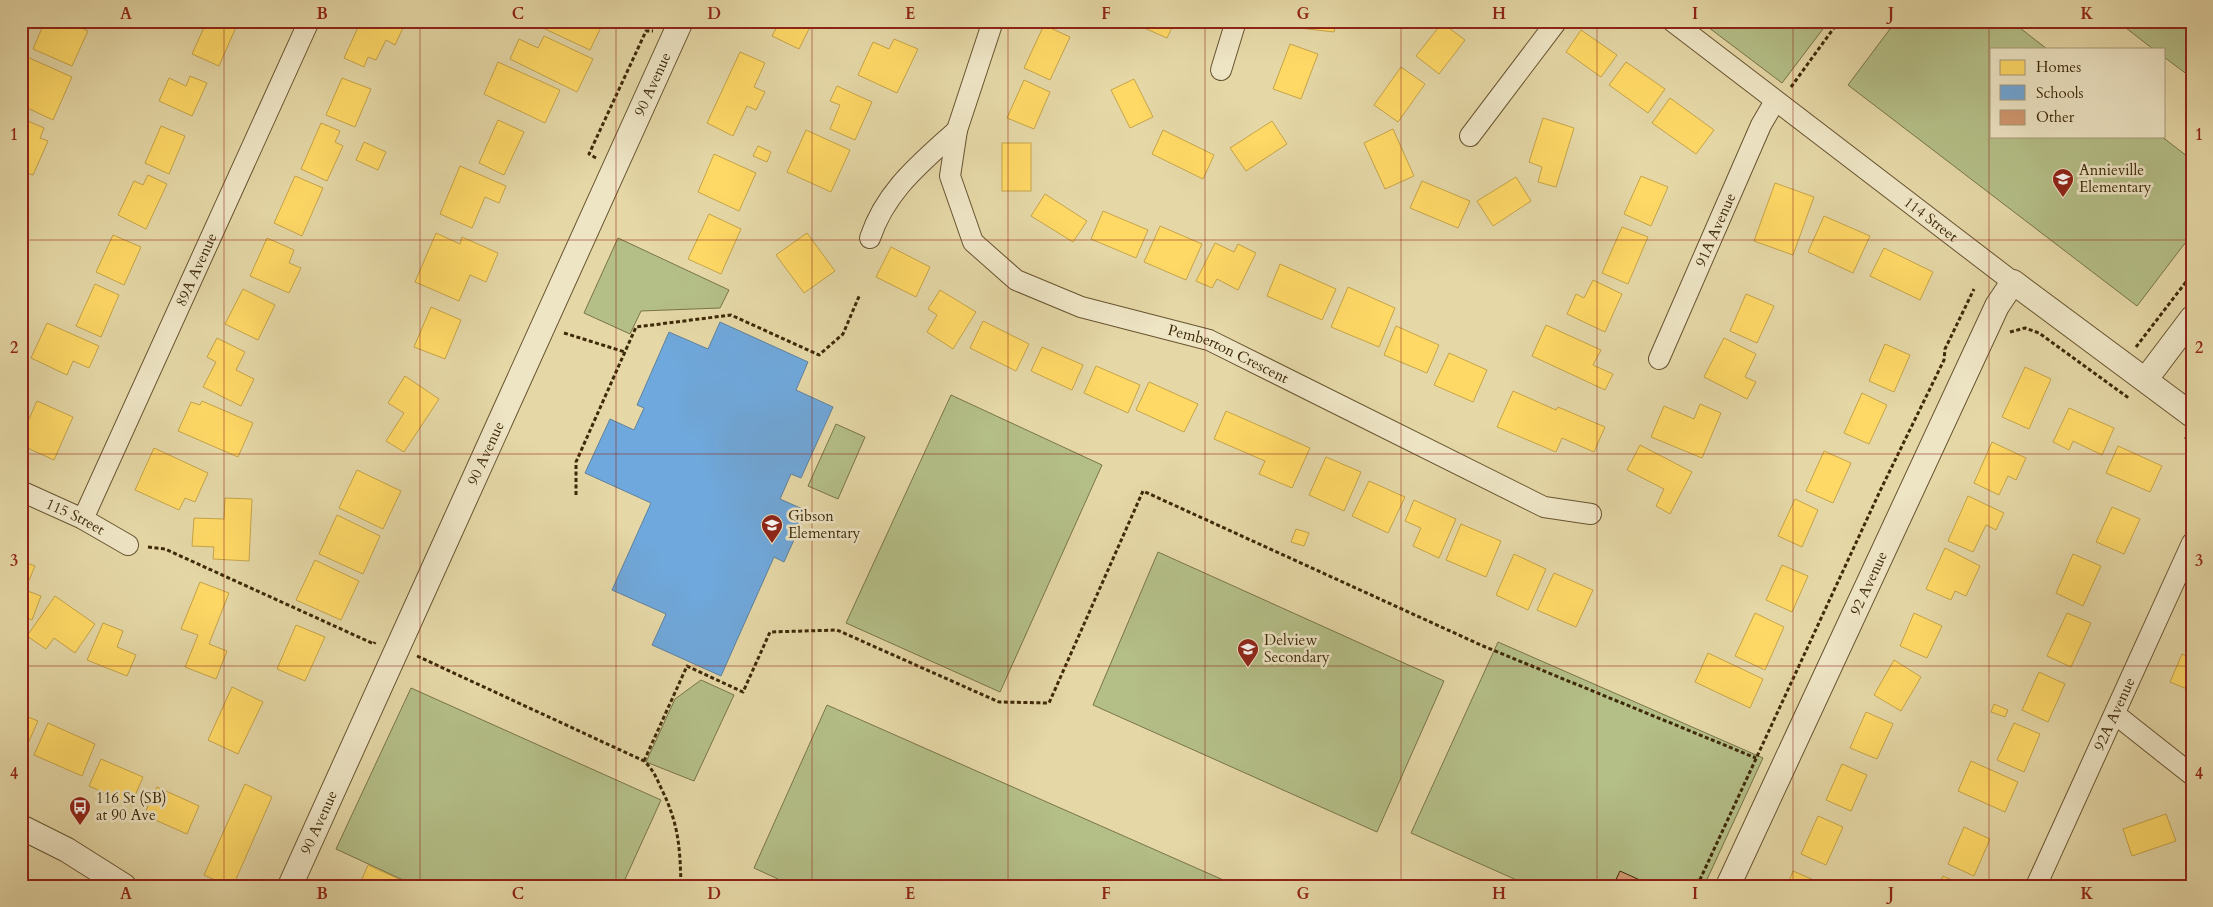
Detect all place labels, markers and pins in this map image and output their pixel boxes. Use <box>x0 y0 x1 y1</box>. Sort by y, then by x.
place label: Annieville Elementary <box>2079 160 2152 197</box>
school or university icon: Annieville Elementary <box>2051 167 2075 198</box>
place label: Gibson Elementary <box>788 506 861 543</box>
school or university icon: Gibson Elementary <box>760 513 784 544</box>
place label: Delview Secondary <box>1264 630 1330 667</box>
school or university icon: Delview Secondary <box>1236 637 1260 668</box>
place label: 116 St (SB) at 90 Ave <box>96 788 167 825</box>
bus stop icon: 116 St (SB) at 90 Ave <box>68 795 92 826</box>

